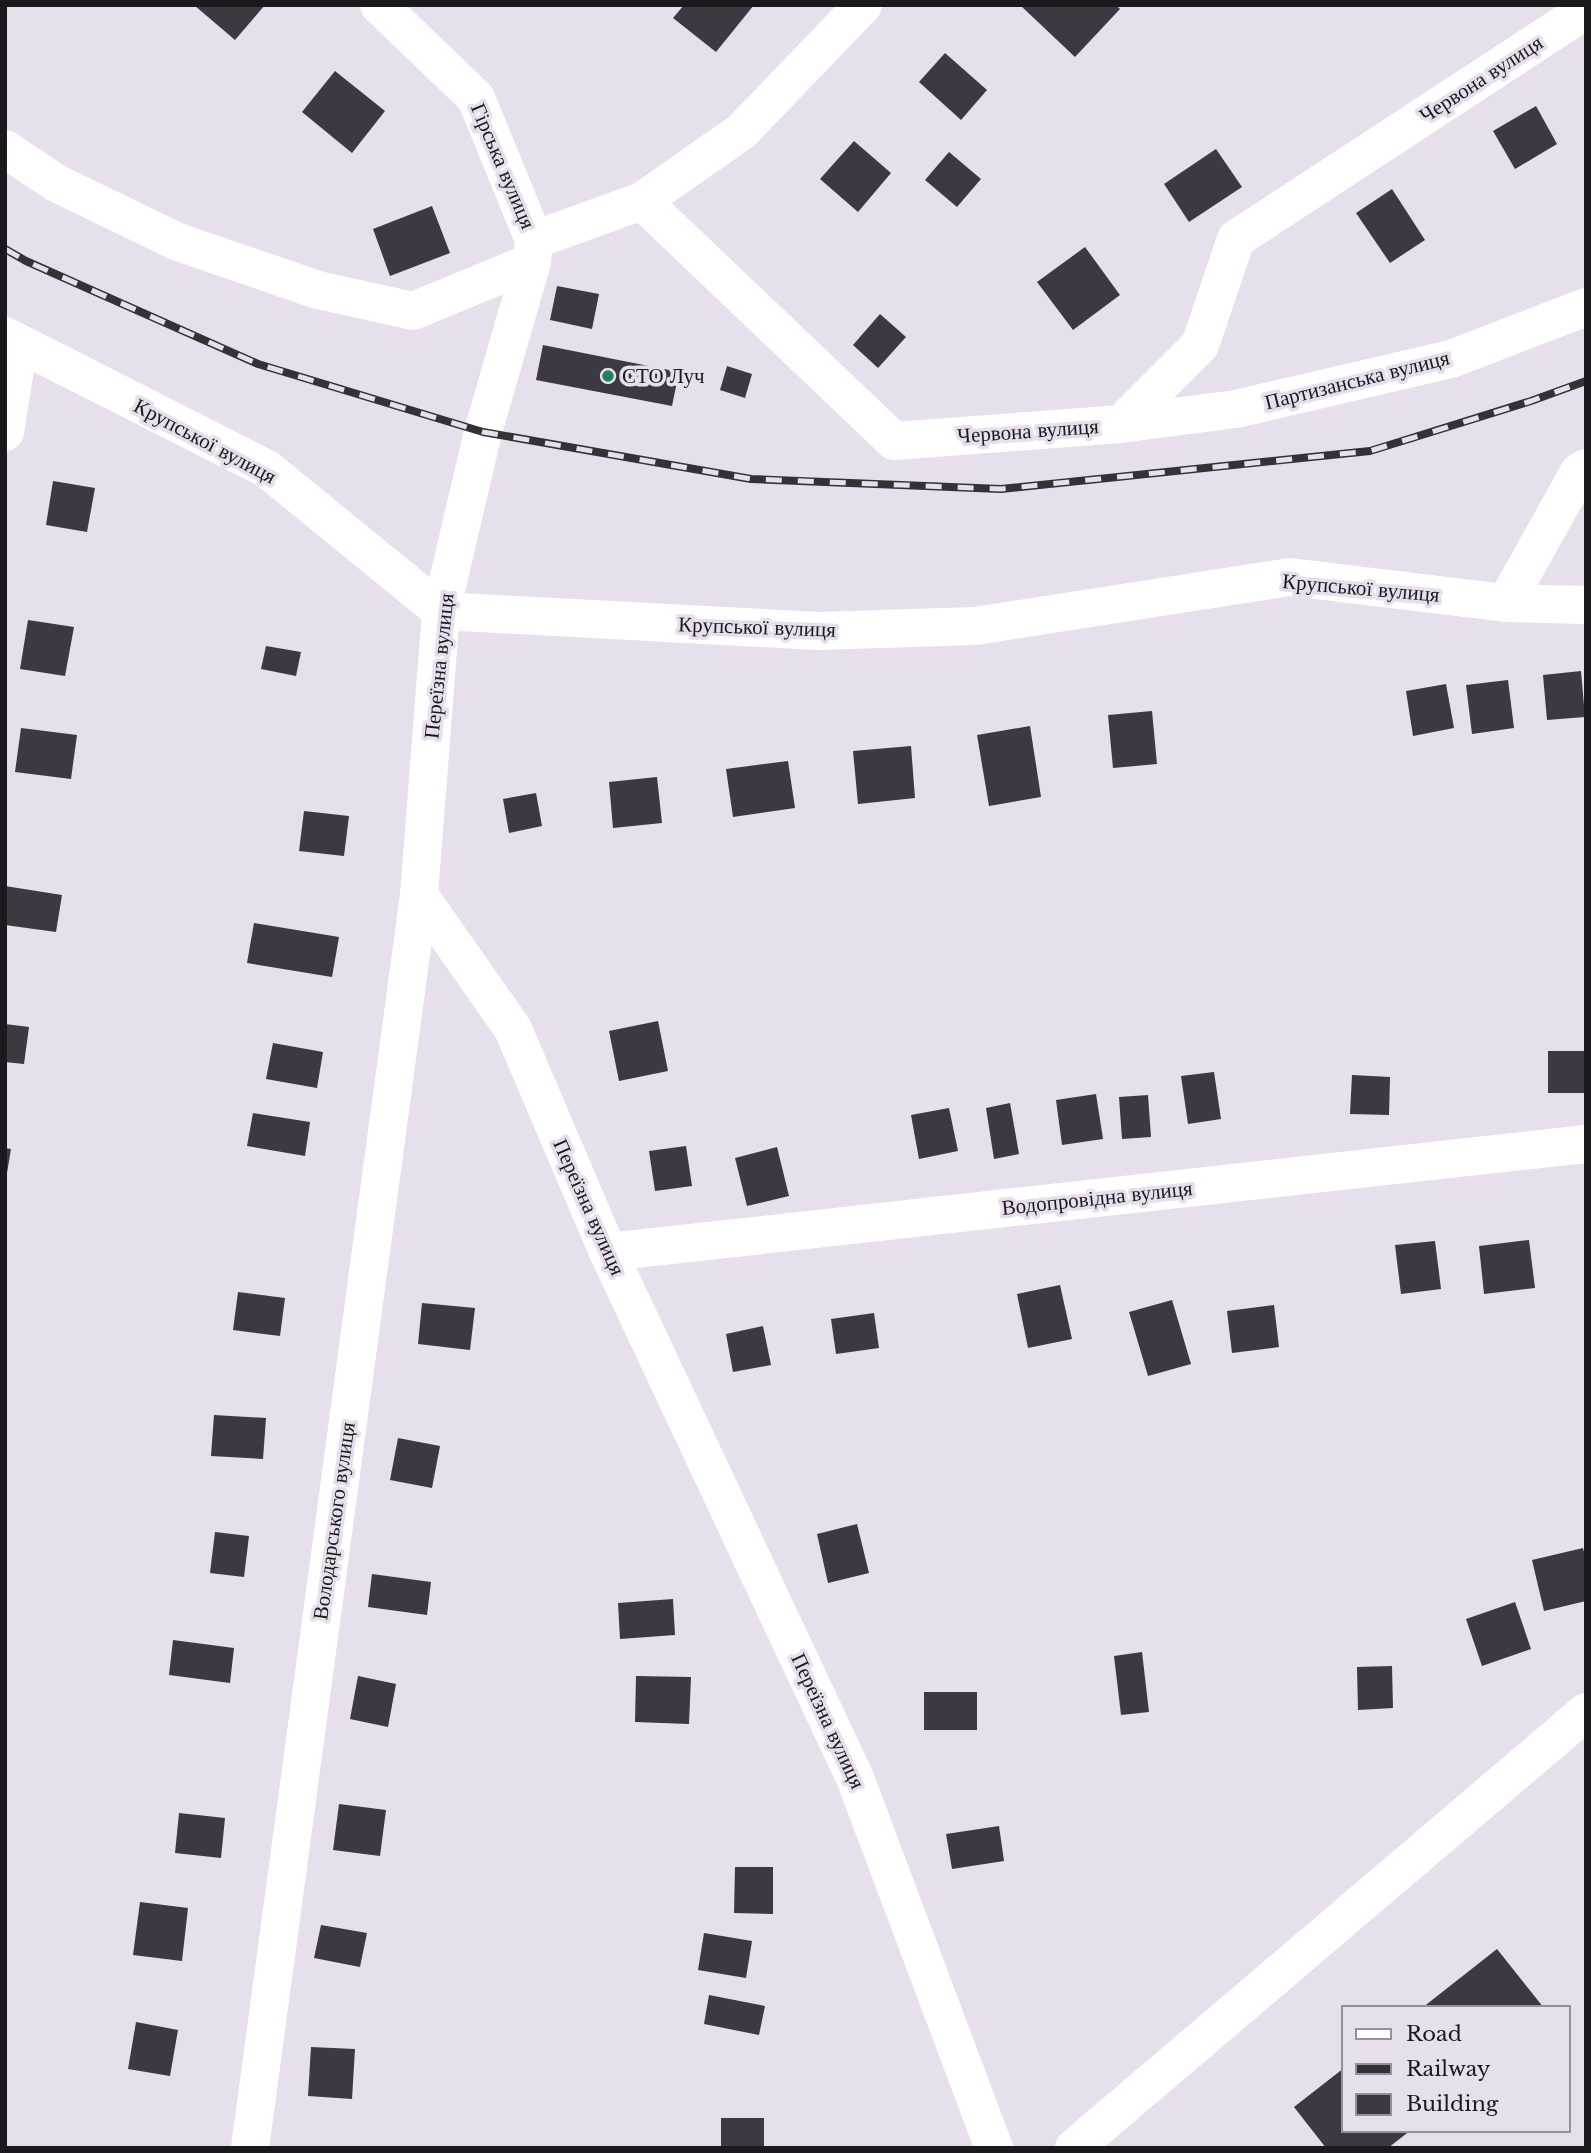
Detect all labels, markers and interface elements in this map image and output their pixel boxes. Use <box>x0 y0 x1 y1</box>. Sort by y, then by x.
street label: Червона вулиця <box>1414 29 1548 128</box>
street label: Гірська вулиця <box>465 99 541 233</box>
street label: Партизанська вулиця <box>1262 344 1452 416</box>
place label: СТО Луч <box>622 363 705 389</box>
marker: СТО Луч <box>600 368 616 384</box>
street label: Крупської вулиця <box>129 392 281 490</box>
street label: Червона вулиця <box>956 413 1100 449</box>
street label: Крупської вулиця <box>1281 568 1441 608</box>
street label: Переїзна вулиця <box>418 592 460 740</box>
street label: Крупської вулиця <box>678 611 837 643</box>
street label: Переїзна вулиця <box>547 1135 631 1279</box>
street label: Водопровідна вулиця <box>1000 1175 1194 1221</box>
street label: Володарського вулиця <box>307 1420 361 1622</box>
street label: Переїзна вулиця <box>785 1649 871 1793</box>
legend <box>1342 2006 1570 2132</box>
text: Road <box>1406 2021 1462 2047</box>
text: Railway <box>1406 2056 1491 2082</box>
text: Building <box>1406 2091 1499 2117</box>

